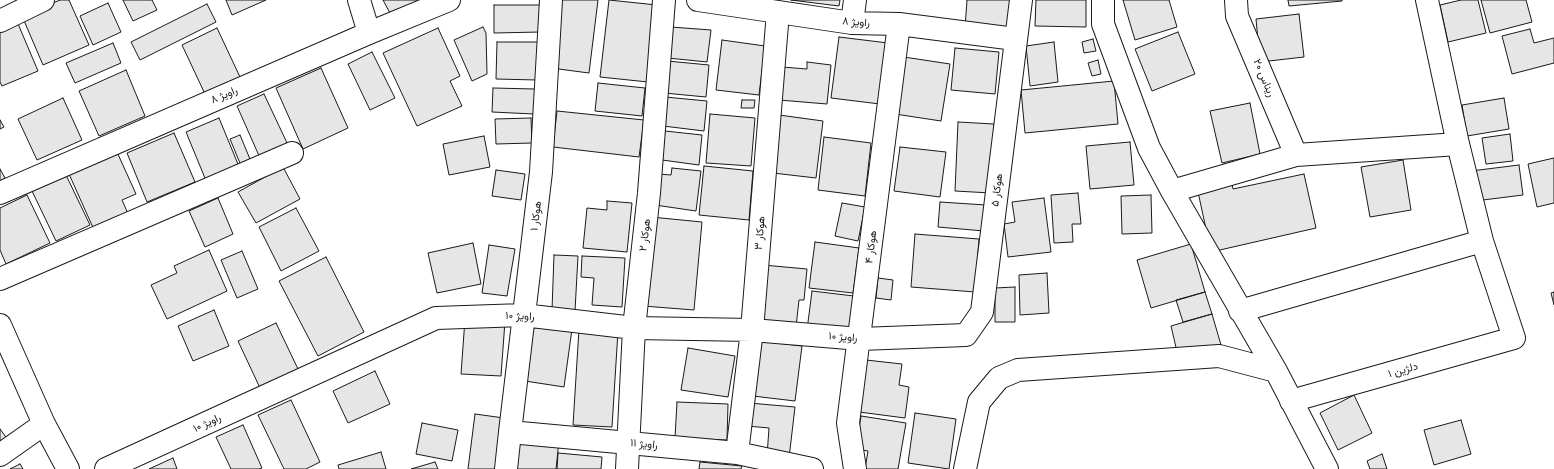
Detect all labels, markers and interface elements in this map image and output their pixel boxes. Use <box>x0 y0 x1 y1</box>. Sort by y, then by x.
street label: راویژ ۸ <box>842 14 870 30</box>
street label: ریناس ۲۰ <box>1250 57 1278 99</box>
street label: راویژ ۸ <box>209 83 239 107</box>
street label: هوکار ۵ <box>988 173 1006 207</box>
street label: هوکار ۱ <box>528 200 544 232</box>
street label: هوکار ۳ <box>752 215 768 251</box>
street label: هوکار ۲ <box>636 218 654 252</box>
street label: هوکار ۴ <box>862 230 880 264</box>
street label: راویژ ۱۰ <box>505 309 535 323</box>
street label: راویژ ۱۰ <box>828 329 858 345</box>
street label: دلژین ۱ <box>1387 359 1419 381</box>
street label: راویژ ۱۰ <box>191 411 223 435</box>
street label: راویژ ۱۱ <box>630 436 658 452</box>

